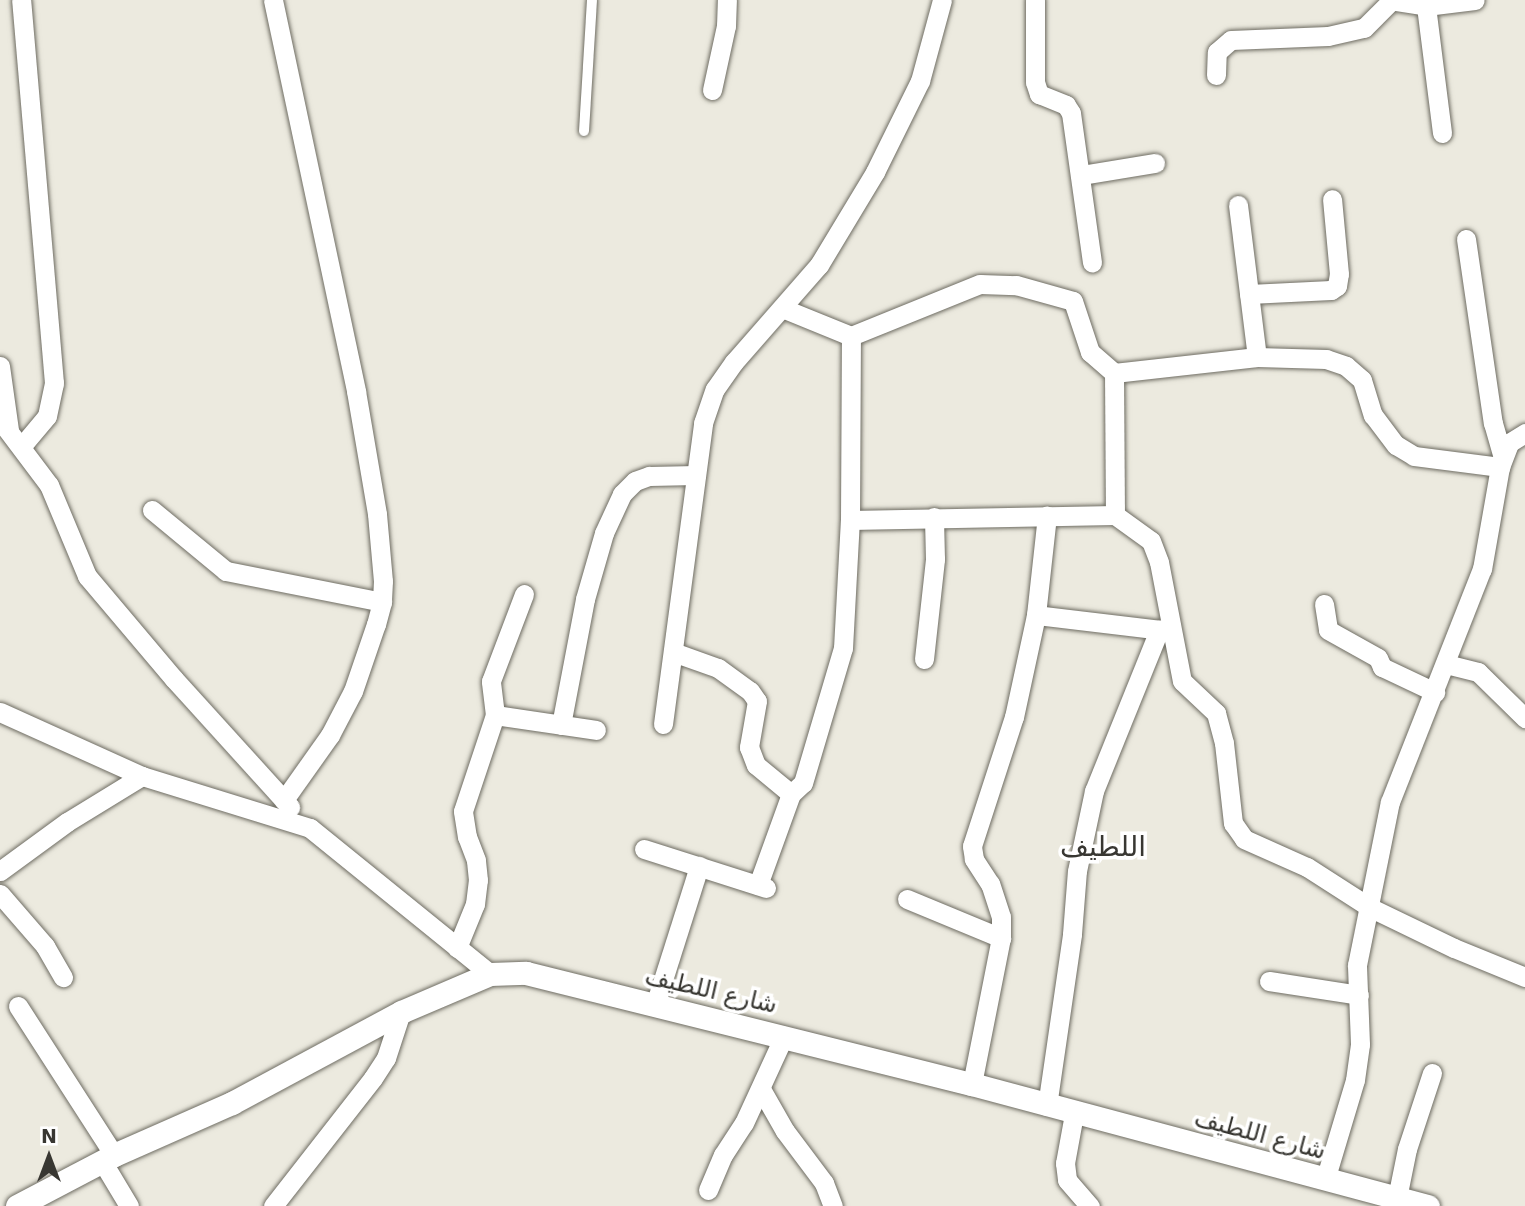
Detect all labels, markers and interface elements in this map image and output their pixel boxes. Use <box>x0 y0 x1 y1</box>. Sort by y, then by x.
district label: اللطيف <box>1060 830 1146 864</box>
street label: شارع اللطيف <box>642 962 780 1020</box>
street label: شارع اللطيف <box>1191 1104 1329 1166</box>
north arrow <box>14 1122 84 1192</box>
text: N <box>41 1125 57 1147</box>

